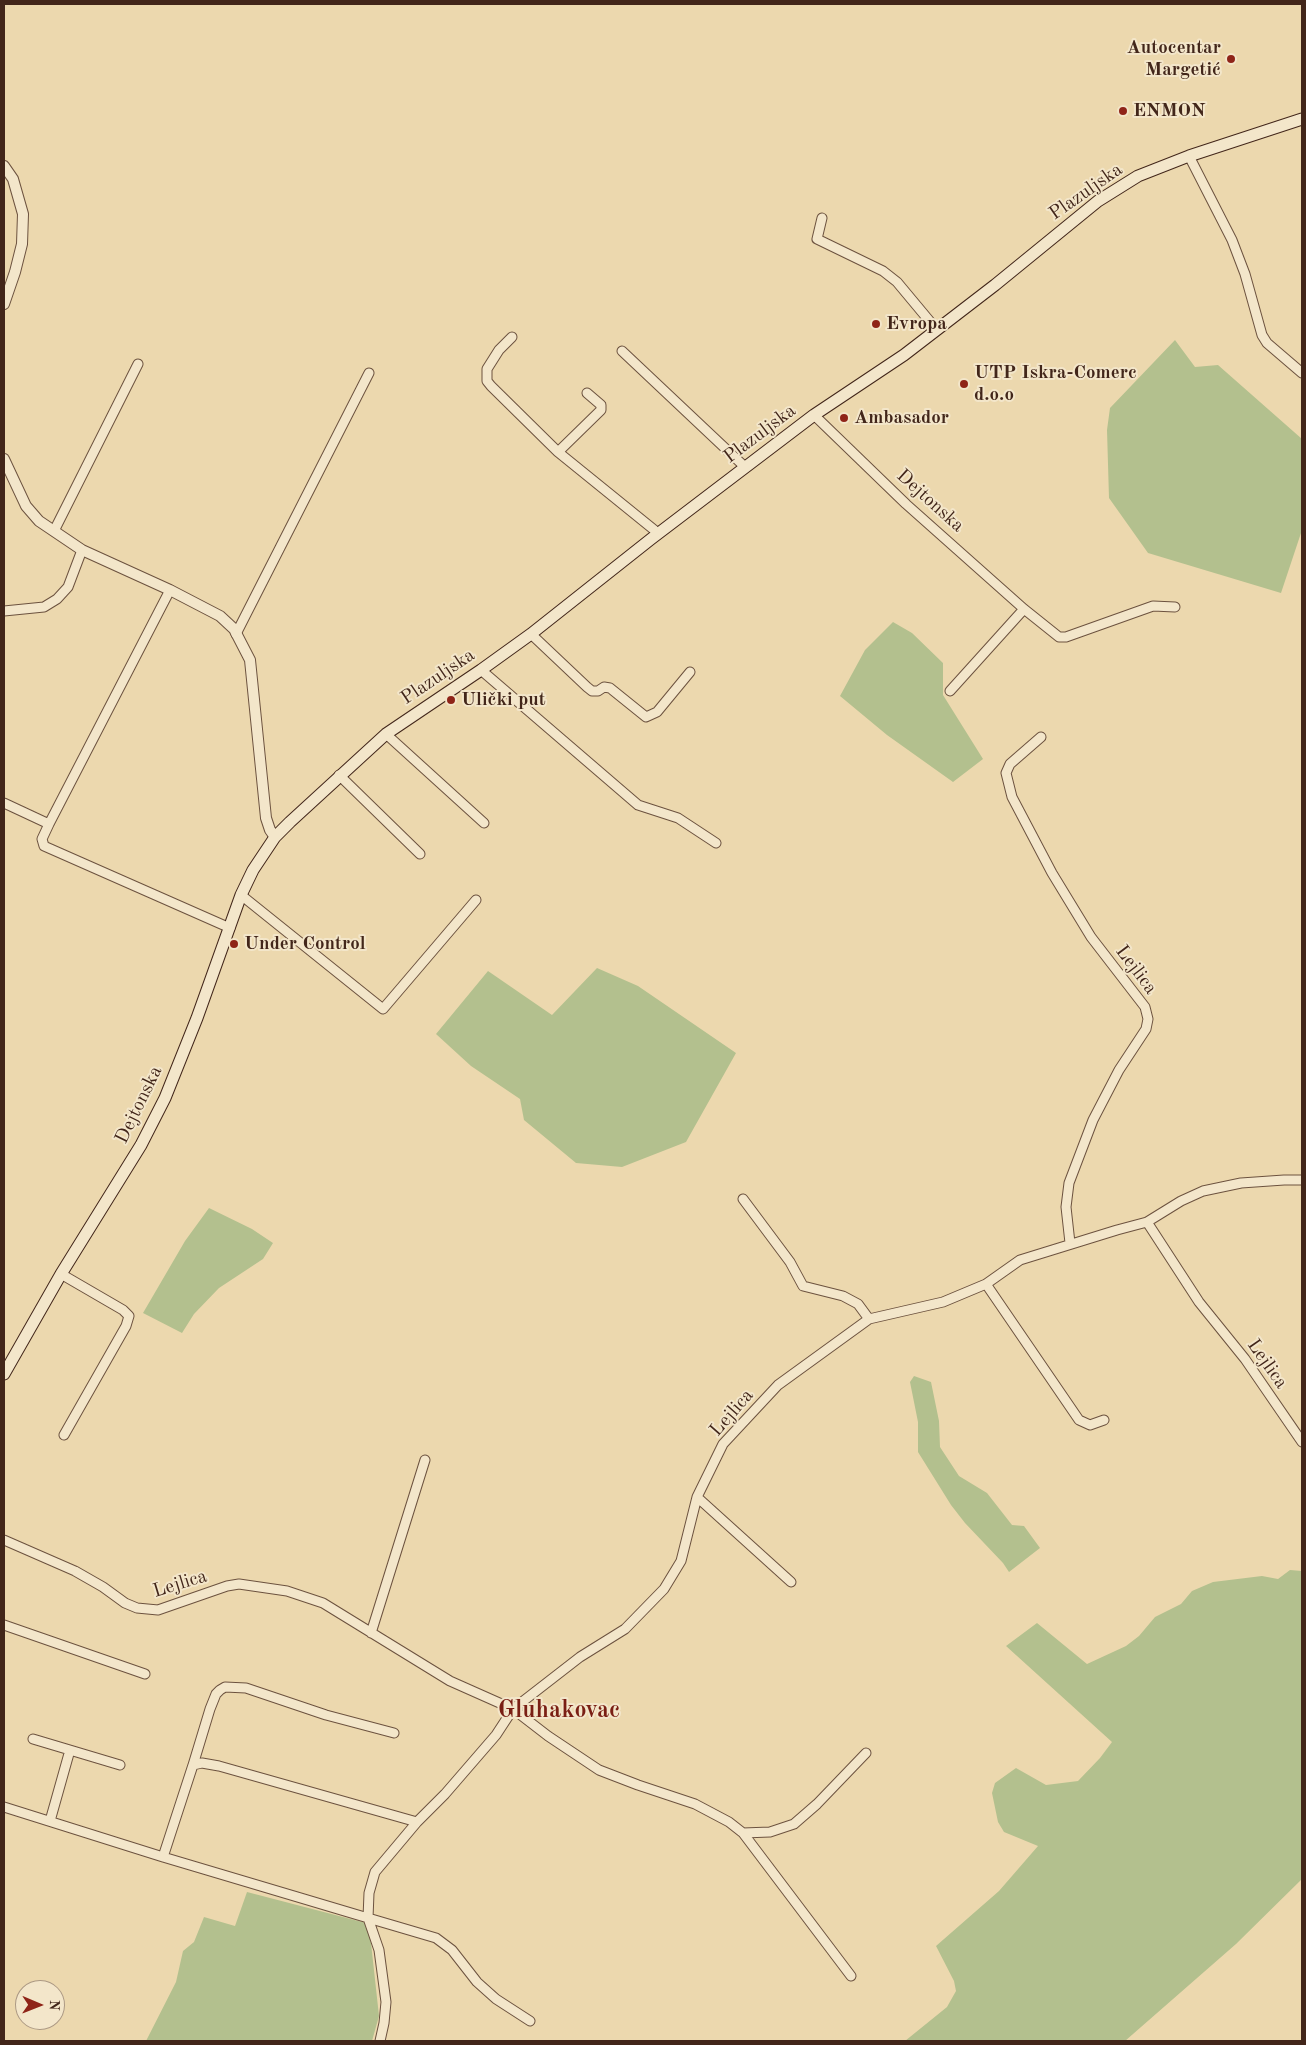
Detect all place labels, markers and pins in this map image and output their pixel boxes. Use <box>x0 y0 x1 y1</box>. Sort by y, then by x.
place label: Autocentar Margetić <box>1126 37 1221 81</box>
marker: Autocentar Margetić <box>1225 53 1237 65</box>
place label: ENMON <box>1133 100 1206 122</box>
marker: ENMON <box>1117 105 1129 117</box>
place label: Evropa <box>886 313 947 335</box>
marker: Evropa <box>870 318 882 330</box>
place label: UTP Iskra-Comerc d.o.o <box>974 362 1137 406</box>
marker: UTP Iskra-Comerc d.o.o <box>958 378 970 390</box>
place label: Ambasador <box>854 407 949 429</box>
marker: Ambasador <box>838 412 850 424</box>
place label: Ulički put <box>461 689 546 711</box>
marker: Ulički put <box>445 694 457 706</box>
place label: Under Control <box>244 933 366 955</box>
marker: Under Control <box>228 938 240 950</box>

